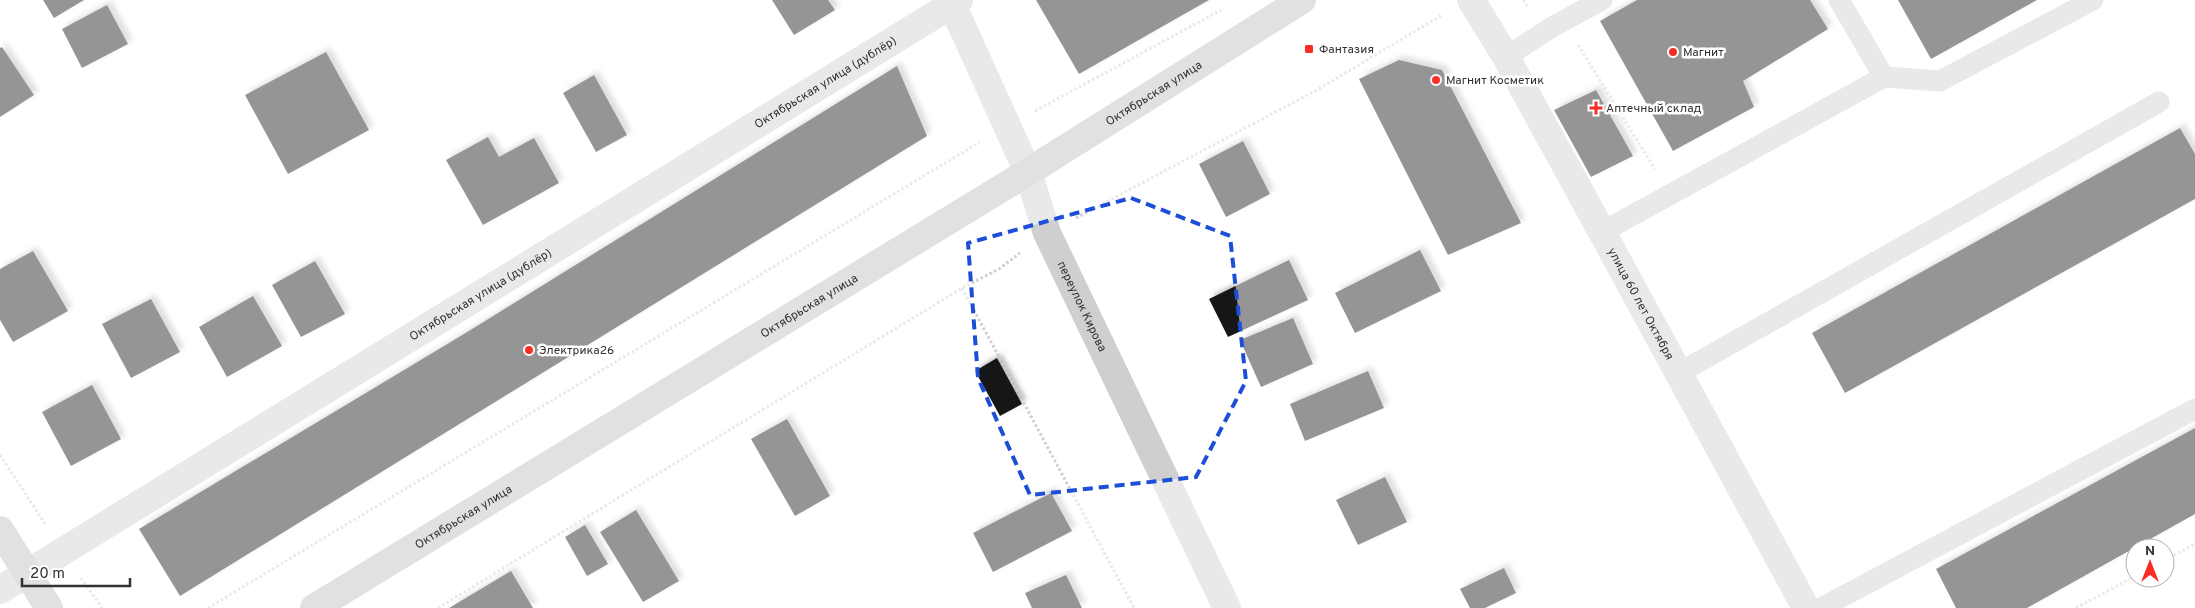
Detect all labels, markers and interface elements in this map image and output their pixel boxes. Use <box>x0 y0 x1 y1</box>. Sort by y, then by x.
street label: Октябрьская улица (дублёр) <box>752 33 900 133</box>
place label: Фантазия <box>1319 42 1374 58</box>
marker: Фантазия <box>1303 43 1315 55</box>
place label: Магнит <box>1683 45 1724 61</box>
marker: Магнит <box>1667 46 1679 58</box>
street label: Октябрьская улица <box>1103 58 1206 130</box>
place label: Магнит Косметик <box>1446 73 1544 89</box>
marker: Магнит Косметик <box>1430 74 1442 86</box>
place label: Аптечный склад <box>1606 101 1702 117</box>
marker: Аптечный склад <box>1590 102 1602 114</box>
street label: Октябрьская улица (дублёр) <box>407 245 555 345</box>
street label: улица 60 лет Октября <box>1603 245 1677 363</box>
street label: переулок Кирова <box>1053 259 1110 355</box>
street label: Октябрьская улица <box>758 271 861 342</box>
place label: Электрика26 <box>539 343 614 359</box>
marker: Электрика26 <box>523 344 535 356</box>
street label: Октябрьская улица <box>412 482 516 553</box>
north arrow <box>2125 538 2175 588</box>
text: N <box>2145 543 2155 560</box>
scale bar <box>22 556 130 588</box>
text: 20 m <box>30 565 65 584</box>

